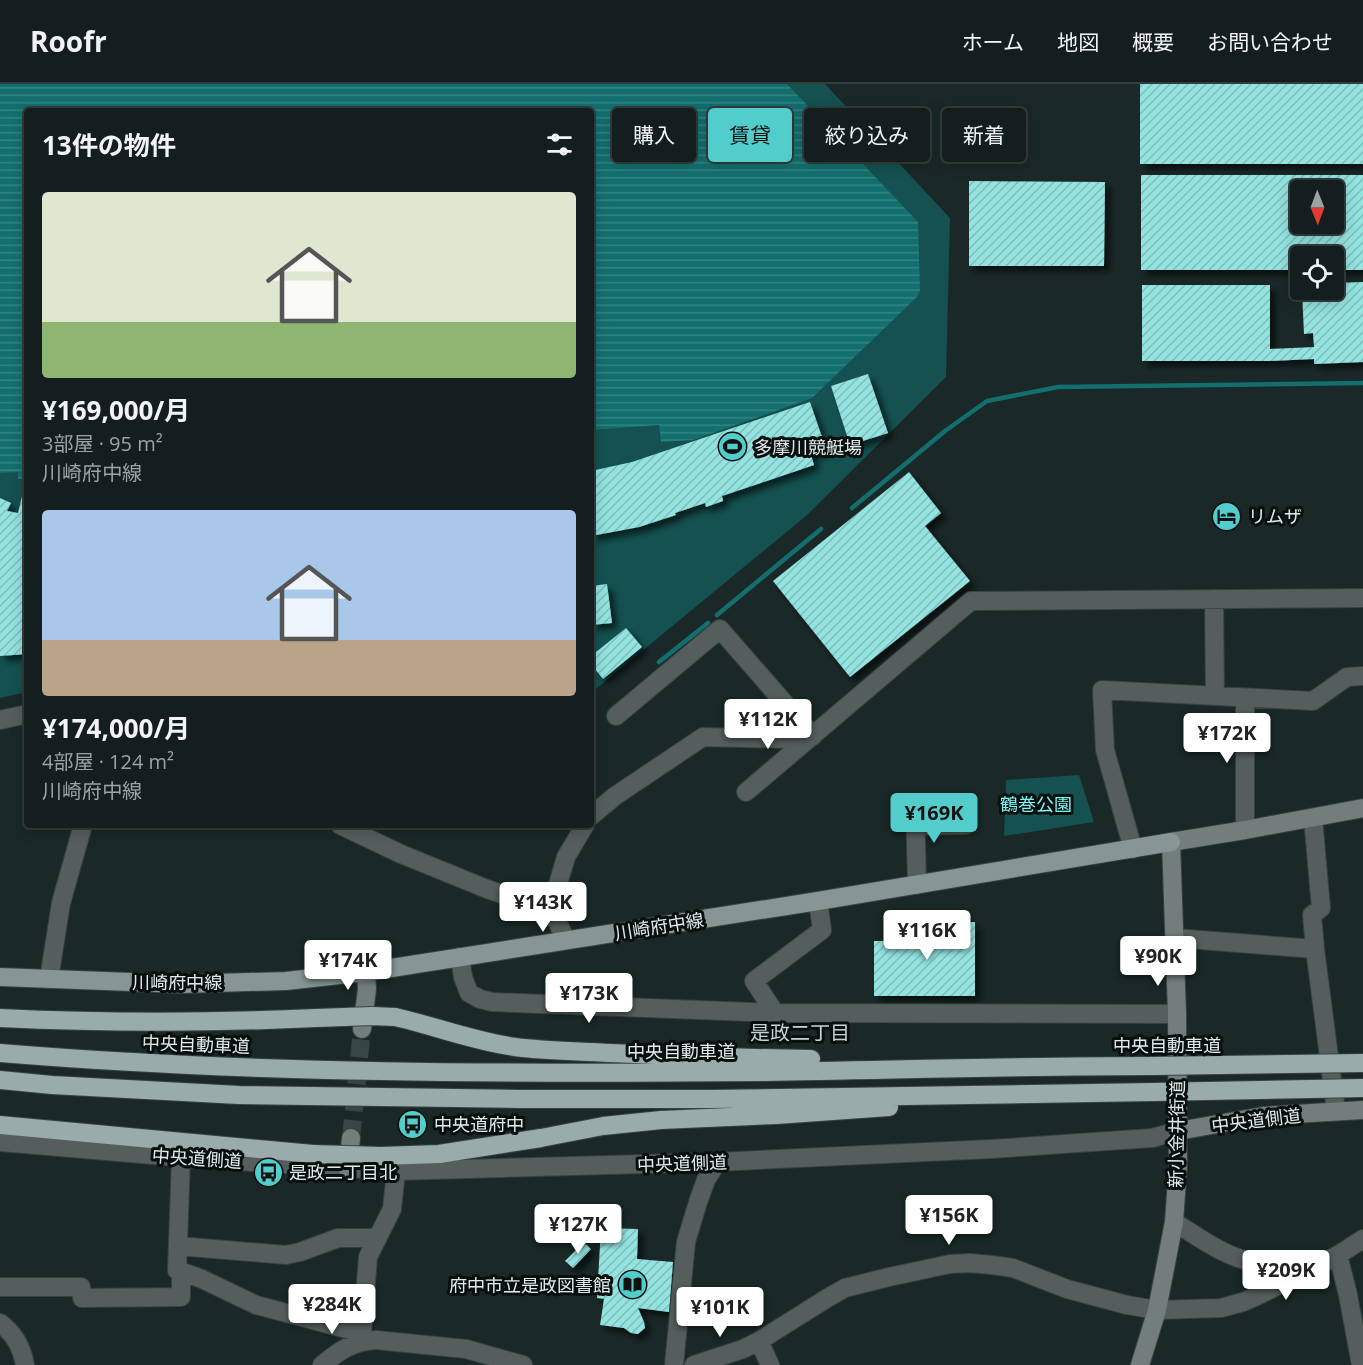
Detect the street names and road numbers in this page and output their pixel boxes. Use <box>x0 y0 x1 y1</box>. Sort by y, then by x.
street label: 川崎府中線 <box>613 907 705 945</box>
street label: 川崎府中線 <box>132 970 222 994</box>
street label: 中央自動車道 <box>142 1030 250 1058</box>
street label: 中央自動車道 <box>1113 1033 1221 1057</box>
street label: 中央自動車道 <box>627 1039 735 1063</box>
street label: 新小金井街道 <box>1163 1080 1189 1188</box>
street label: 中央道側道 <box>1210 1103 1302 1137</box>
street label: 中央道側道 <box>151 1143 243 1173</box>
street label: 中央道側道 <box>637 1149 727 1177</box>

